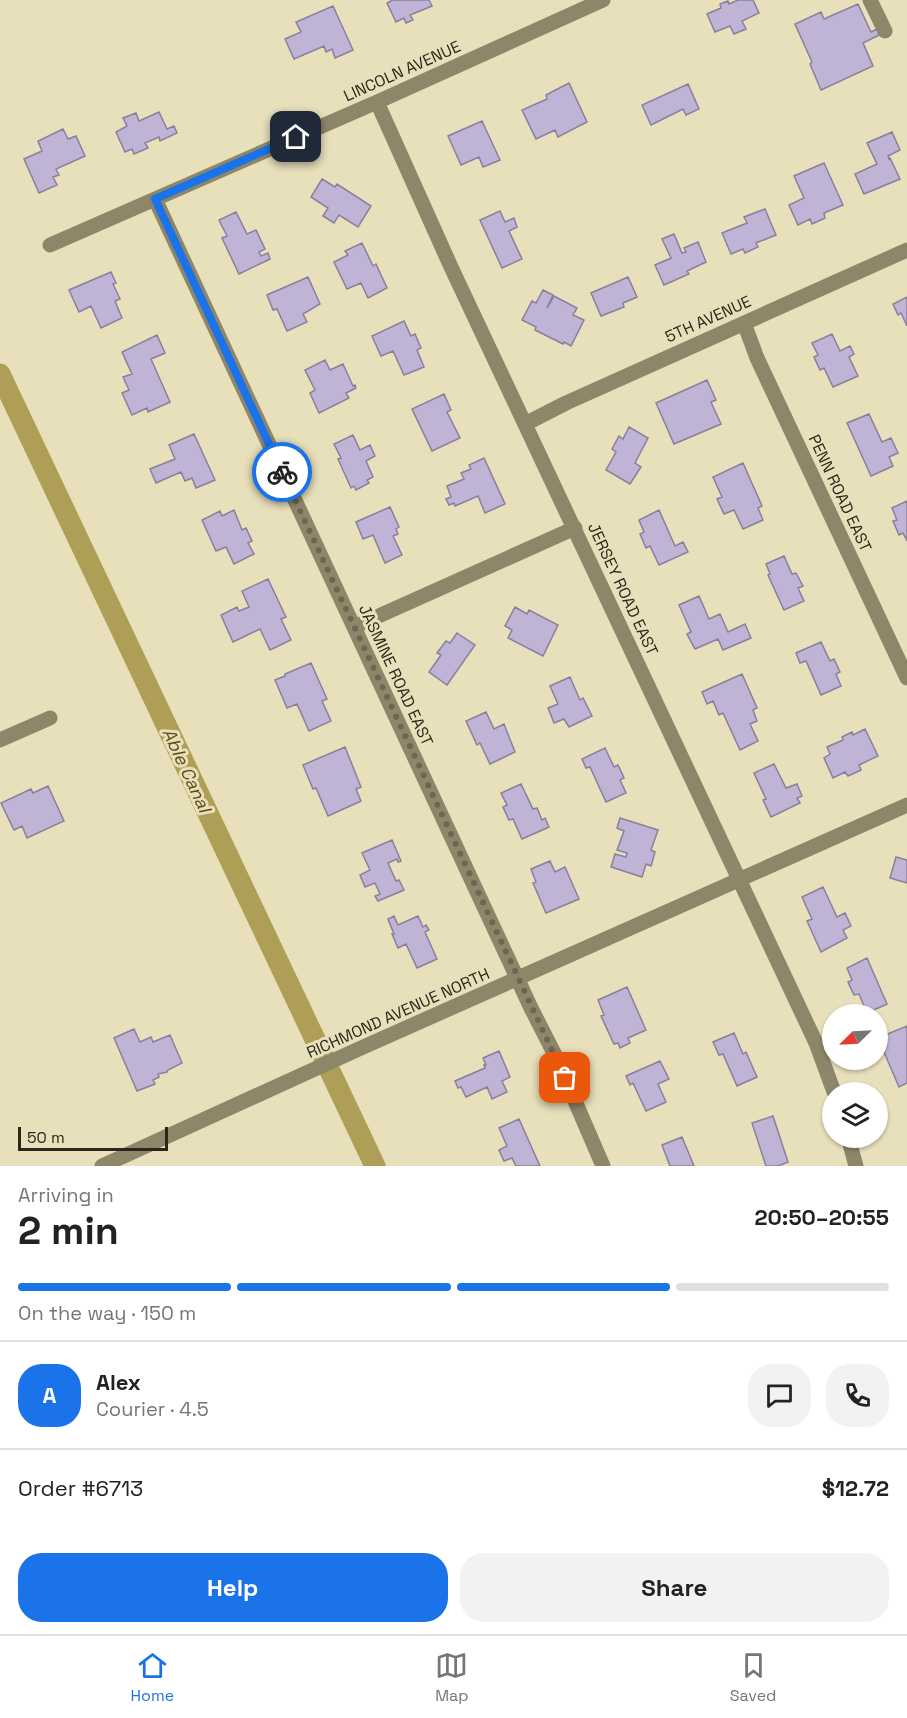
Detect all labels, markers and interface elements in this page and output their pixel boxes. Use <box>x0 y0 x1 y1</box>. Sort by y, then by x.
street label: LINCOLN AVENUE <box>340 36 464 106</box>
pin <box>270 111 321 162</box>
icon: home <box>279 120 312 153</box>
street label: 5TH AVENUE <box>662 291 754 347</box>
street label: PENN ROAD EAST <box>804 431 876 555</box>
courier <box>252 442 312 502</box>
icon: bike <box>266 456 299 489</box>
street label: JERSEY ROAD EAST <box>583 519 663 659</box>
street label: JASMINE ROAD EAST <box>354 601 438 749</box>
water label: Able Canal <box>157 724 218 818</box>
street label: RICHMOND AVENUE NORTH <box>303 963 493 1063</box>
north arrow <box>822 1004 888 1070</box>
map controls <box>822 1004 888 1148</box>
pin <box>539 1052 590 1103</box>
icon: bag <box>548 1061 581 1094</box>
button: layers <box>822 1082 888 1148</box>
scale bar <box>18 1124 168 1152</box>
text: 50 m <box>27 1127 65 1148</box>
text: Arriving in <box>18 1182 114 1208</box>
text: 20:50–20:55 <box>755 1203 889 1231</box>
text: 2 min <box>18 1206 119 1255</box>
text: On the way · 150 m <box>18 1300 196 1326</box>
button: chat <box>748 1364 811 1427</box>
button: phone <box>826 1364 889 1427</box>
text: Alex <box>96 1368 141 1396</box>
text: A <box>43 1381 56 1409</box>
text: Courier · 4.5 <box>96 1396 209 1422</box>
text: Order #6713 <box>18 1474 143 1502</box>
text: $12.72 <box>822 1474 889 1502</box>
button: Help <box>18 1553 448 1622</box>
button: Share <box>460 1553 889 1622</box>
tab: Home <box>131 1649 174 1706</box>
tab: Map <box>435 1649 469 1706</box>
tab: Saved <box>730 1649 776 1706</box>

